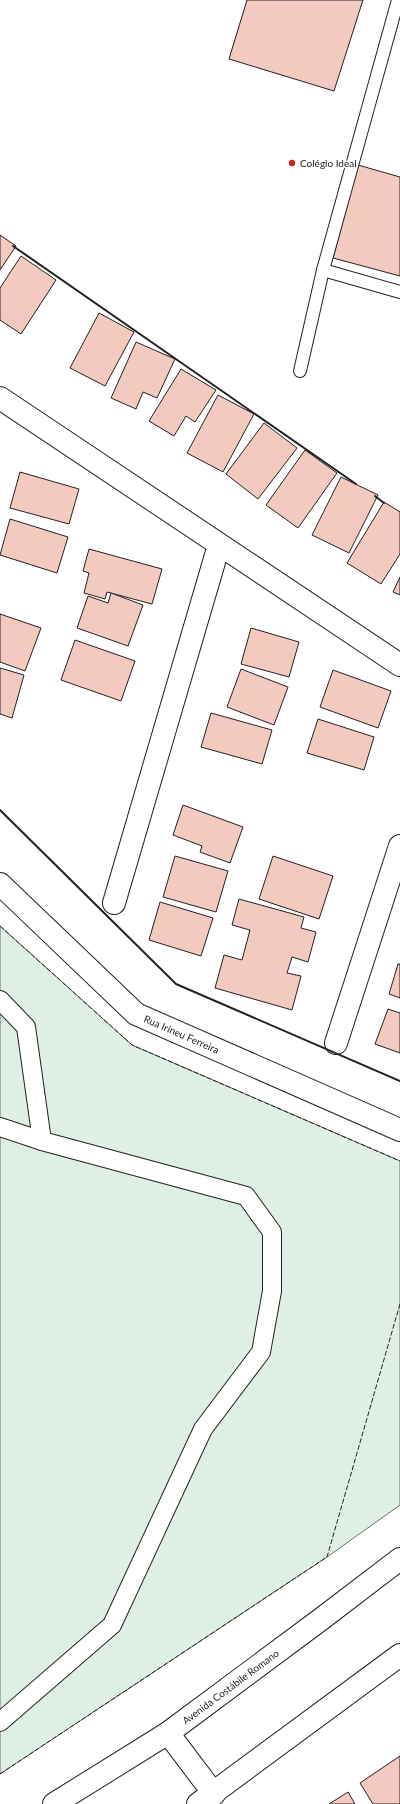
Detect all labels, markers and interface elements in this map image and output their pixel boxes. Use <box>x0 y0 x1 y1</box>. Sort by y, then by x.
place label: Colégio Ideal <box>300 157 357 169</box>
marker: Colégio Ideal <box>287 158 297 168</box>
street label: Rua Irineu Ferreira <box>142 1012 221 1056</box>
street label: Avenida Costábile Romano <box>180 1647 281 1726</box>

